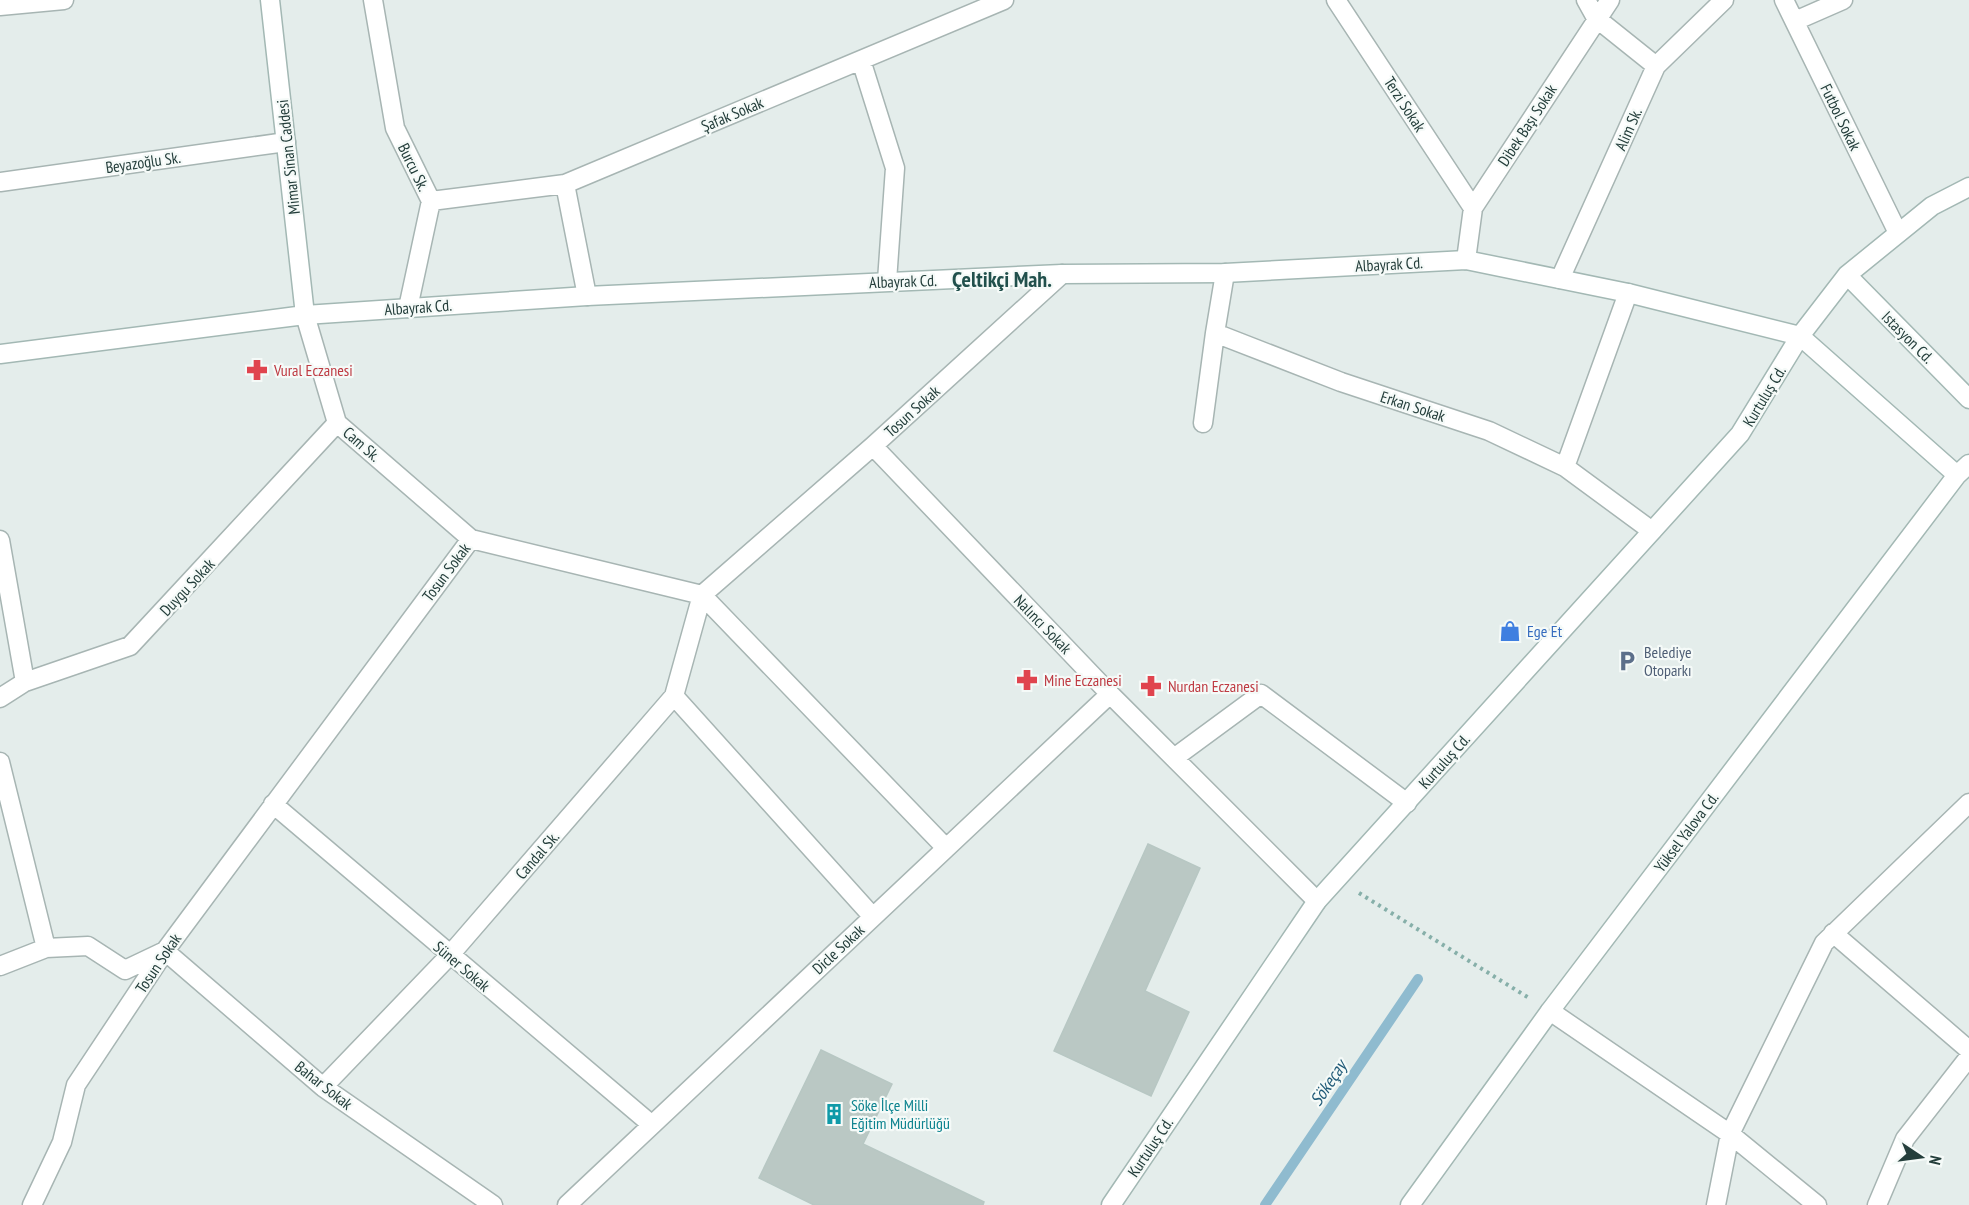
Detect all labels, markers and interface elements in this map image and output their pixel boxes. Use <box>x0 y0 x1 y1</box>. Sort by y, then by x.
street label: Terzi Sokak <box>1380 73 1431 136</box>
street label: Dibek Başı Sokak <box>1493 80 1561 170</box>
street label: Futbol Sokak <box>1816 80 1866 154</box>
street label: Şafak Sokak <box>698 92 767 136</box>
street label: Mimar Sinan Caddesi <box>272 99 304 215</box>
street label: Alim Sk. <box>1610 104 1646 153</box>
street label: Burcu Sk. <box>394 140 434 194</box>
street label: Beyazoğlu Sk. <box>104 147 182 177</box>
street label: Albayrak Cd. <box>1355 252 1424 276</box>
district label: Çeltikçi Mah. <box>952 265 1052 293</box>
street label: Albayrak Cd. <box>869 270 937 292</box>
street label: Albayrak Cd. <box>384 295 453 319</box>
street label: Istasyon Cd. <box>1878 307 1938 367</box>
pharmacy icon: Vural Eczanesi <box>245 358 269 382</box>
place label: Vural Eczanesi <box>273 360 353 380</box>
street label: Kurtuluş Cd. <box>1738 362 1790 430</box>
street label: Tosun Sokak <box>880 380 944 441</box>
street label: Erkan Sokak <box>1378 386 1449 426</box>
street label: Cam Sk. <box>339 422 385 466</box>
street label: Tosun Sokak <box>418 538 475 605</box>
street label: Duygu Sokak <box>155 554 219 620</box>
street label: Nalıncı Sokak <box>1010 590 1077 658</box>
shop icon: Ege Et <box>1498 619 1522 643</box>
place label: Ege Et <box>1527 621 1563 641</box>
place label: Belediye Otoparkı <box>1644 642 1692 680</box>
parking icon: Belediye Otoparkı <box>1615 649 1639 673</box>
pharmacy icon: Mine Eczanesi <box>1015 668 1039 692</box>
place label: Mine Eczanesi <box>1044 670 1122 690</box>
pharmacy icon: Nurdan Eczanesi <box>1139 674 1163 698</box>
place label: Nurdan Eczanesi <box>1168 676 1259 696</box>
street label: Kurtuluş Cd. <box>1414 729 1474 793</box>
street label: Yüksel Yalova Cd. <box>1650 788 1723 876</box>
street label: Candal Sk. <box>511 827 563 883</box>
street label: Dicle Sokak <box>808 919 869 978</box>
street label: Tosun Sokak <box>131 929 186 997</box>
street label: Süner Sokak <box>430 937 495 996</box>
water label: Sökeçay <box>1304 1054 1353 1110</box>
street label: Bahar Sokak <box>291 1056 357 1114</box>
place label: Söke İlçe Milli Eğitim Müdürlüğü <box>851 1095 950 1133</box>
building icon: Söke İlçe Milli Eğitim Müdürlüğü <box>822 1102 846 1126</box>
street label: Kurtuluş Cd. <box>1123 1113 1177 1180</box>
north arrow <box>1891 1127 1951 1187</box>
text: N <box>1925 1154 1946 1167</box>

